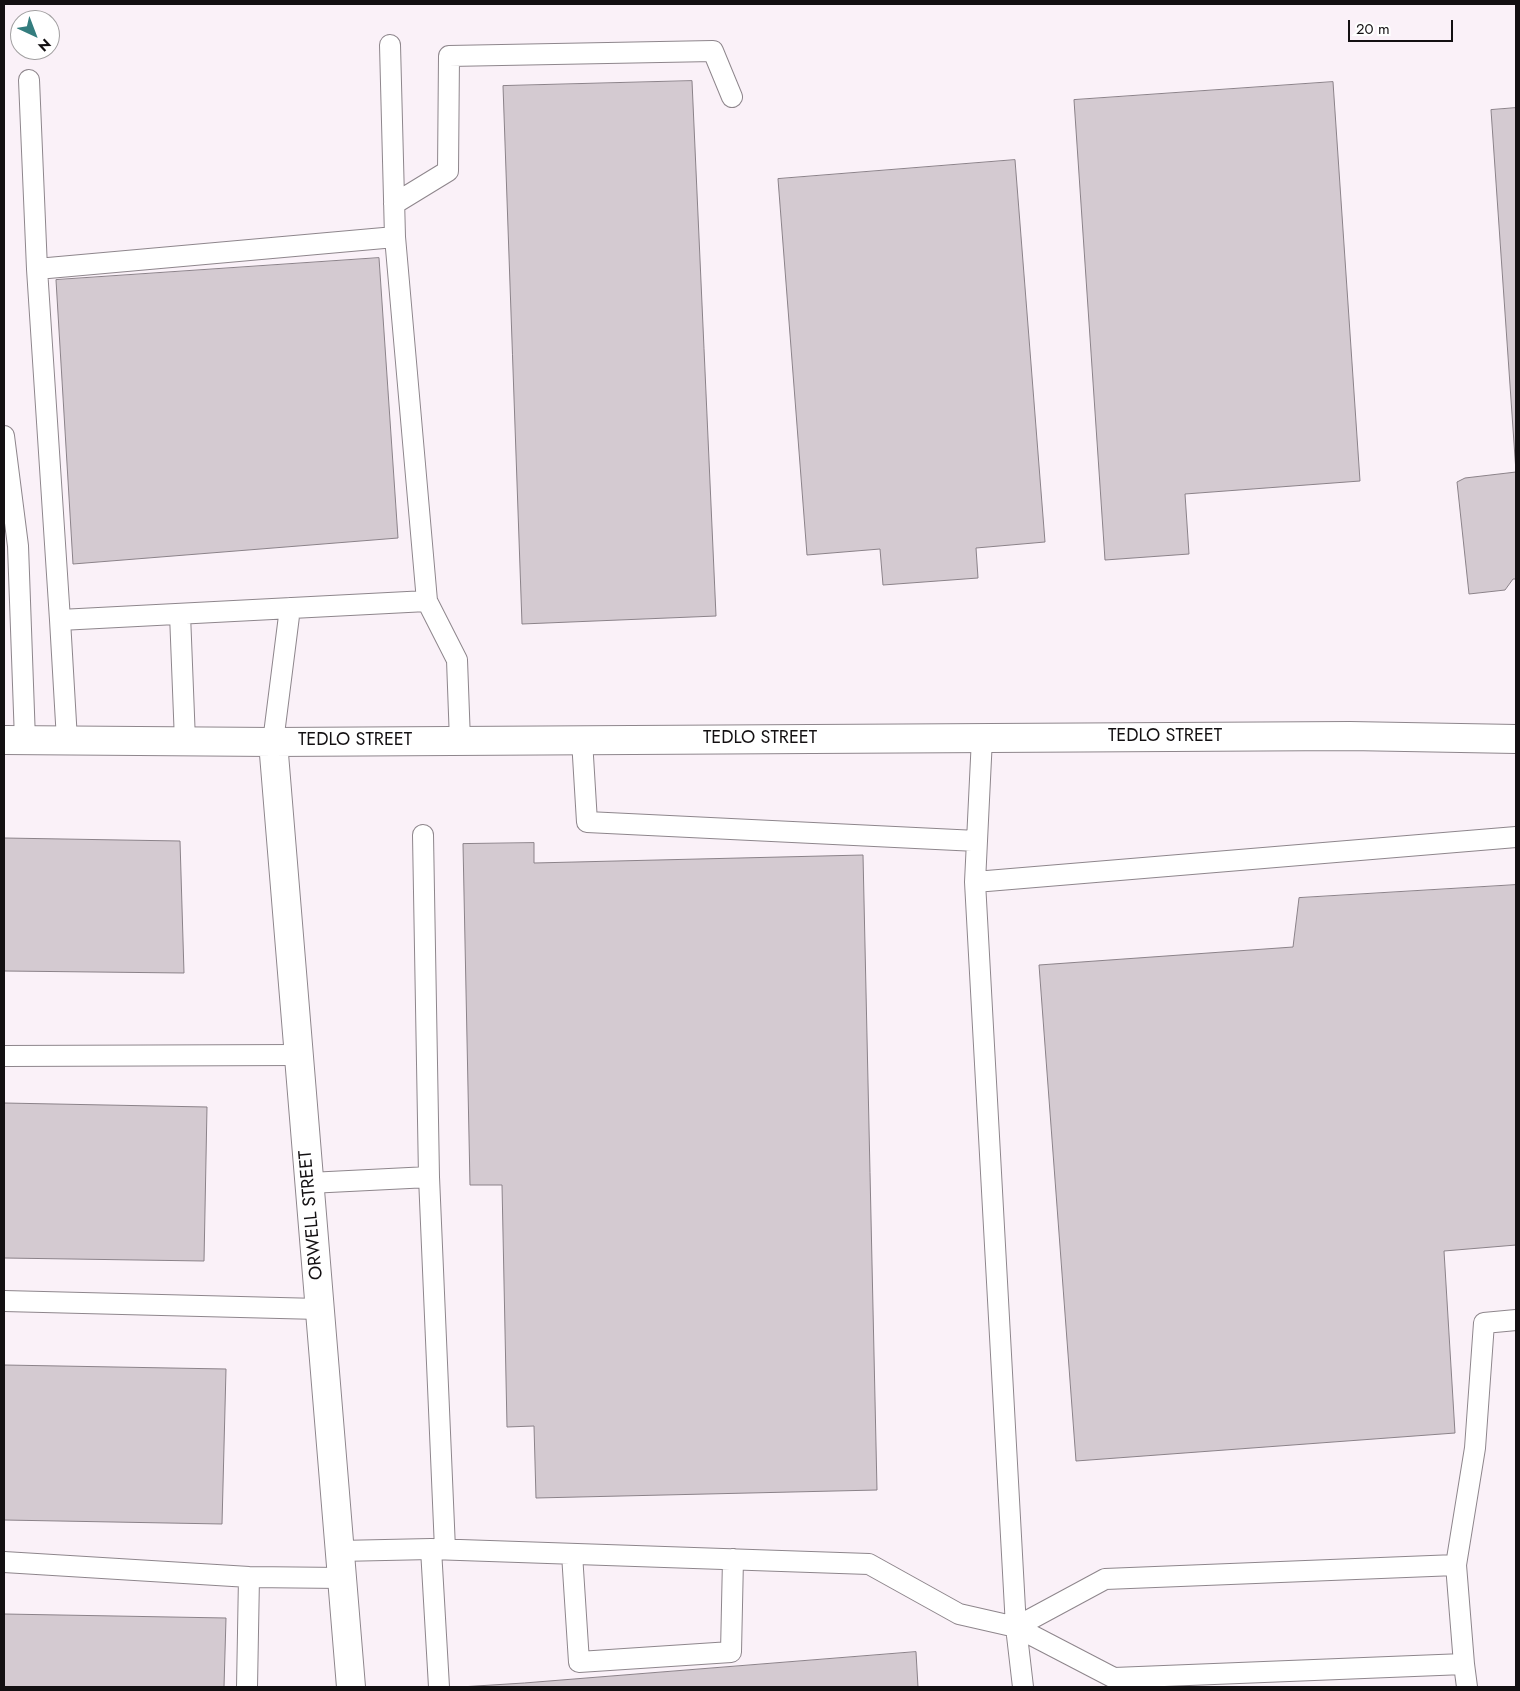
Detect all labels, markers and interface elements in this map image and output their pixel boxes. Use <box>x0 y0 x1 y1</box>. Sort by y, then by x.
north arrow <box>10 10 60 60</box>
scale bar <box>1350 10 1455 42</box>
text: 20 m <box>1356 18 1390 40</box>
text: N <box>34 34 55 56</box>
street label: TEDLO STREET <box>1108 726 1222 748</box>
street label: TEDLO STREET <box>703 728 817 750</box>
street label: TEDLO STREET <box>298 730 412 752</box>
street label: ORWELL STREET <box>296 1149 328 1281</box>

